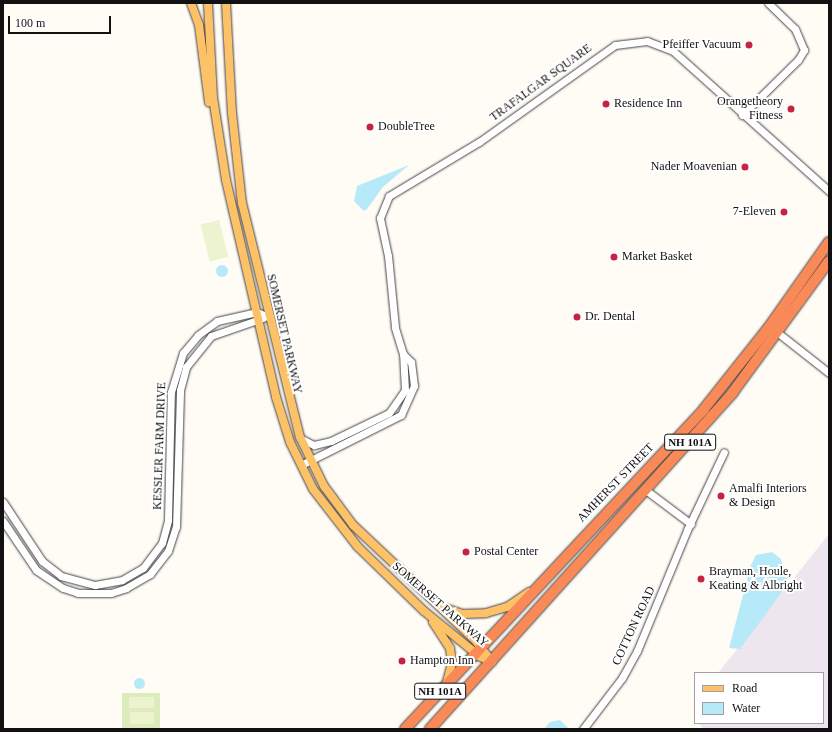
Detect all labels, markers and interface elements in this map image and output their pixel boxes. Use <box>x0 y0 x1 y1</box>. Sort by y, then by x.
scale bar <box>10 8 113 34</box>
text: 100 m <box>15 16 45 30</box>
place label: Pfeiffer Vacuum <box>662 38 741 52</box>
marker: Pfeiffer Vacuum <box>744 40 754 50</box>
street label: TRAFALGAR SQUARE <box>487 41 595 125</box>
place label: Orangetheory Fitness <box>717 95 783 123</box>
place label: Residence Inn <box>614 97 682 111</box>
marker: Residence Inn <box>601 99 611 109</box>
marker: Orangetheory Fitness <box>786 104 796 114</box>
place label: DoubleTree <box>378 120 435 134</box>
marker: DoubleTree <box>365 122 375 132</box>
place label: Nader Moavenian <box>651 160 737 174</box>
marker: Nader Moavenian <box>740 162 750 172</box>
place label: 7-Eleven <box>733 205 776 219</box>
marker: 7-Eleven <box>779 207 789 217</box>
place label: Market Basket <box>622 250 692 264</box>
marker: Market Basket <box>609 252 619 262</box>
street label: SOMERSET PARKWAY <box>263 273 305 395</box>
place label: Dr. Dental <box>585 310 635 324</box>
marker: Dr. Dental <box>572 312 582 322</box>
street label: KESSLER FARM DRIVE <box>151 382 169 510</box>
road number: NH 101A <box>664 433 716 451</box>
street label: AMHERST STREET <box>575 440 657 526</box>
place label: Amalfi Interiors & Design <box>729 482 807 510</box>
marker: Amalfi Interiors & Design <box>716 491 726 501</box>
place label: Postal Center <box>474 545 538 559</box>
marker: Postal Center <box>461 547 471 557</box>
street label: SOMERSET PARKWAY <box>389 559 491 651</box>
place label: Brayman, Houle, Keating & Albright <box>709 565 803 593</box>
marker: Brayman, Houle, Keating & Albright <box>696 574 706 584</box>
street label: COTTON ROAD <box>609 584 659 668</box>
place label: Hampton Inn <box>410 654 474 668</box>
marker: Hampton Inn <box>397 656 407 666</box>
legend <box>694 672 824 724</box>
text: Road <box>732 681 757 695</box>
road number: NH 101A <box>414 682 466 700</box>
text: Water <box>732 701 760 715</box>

